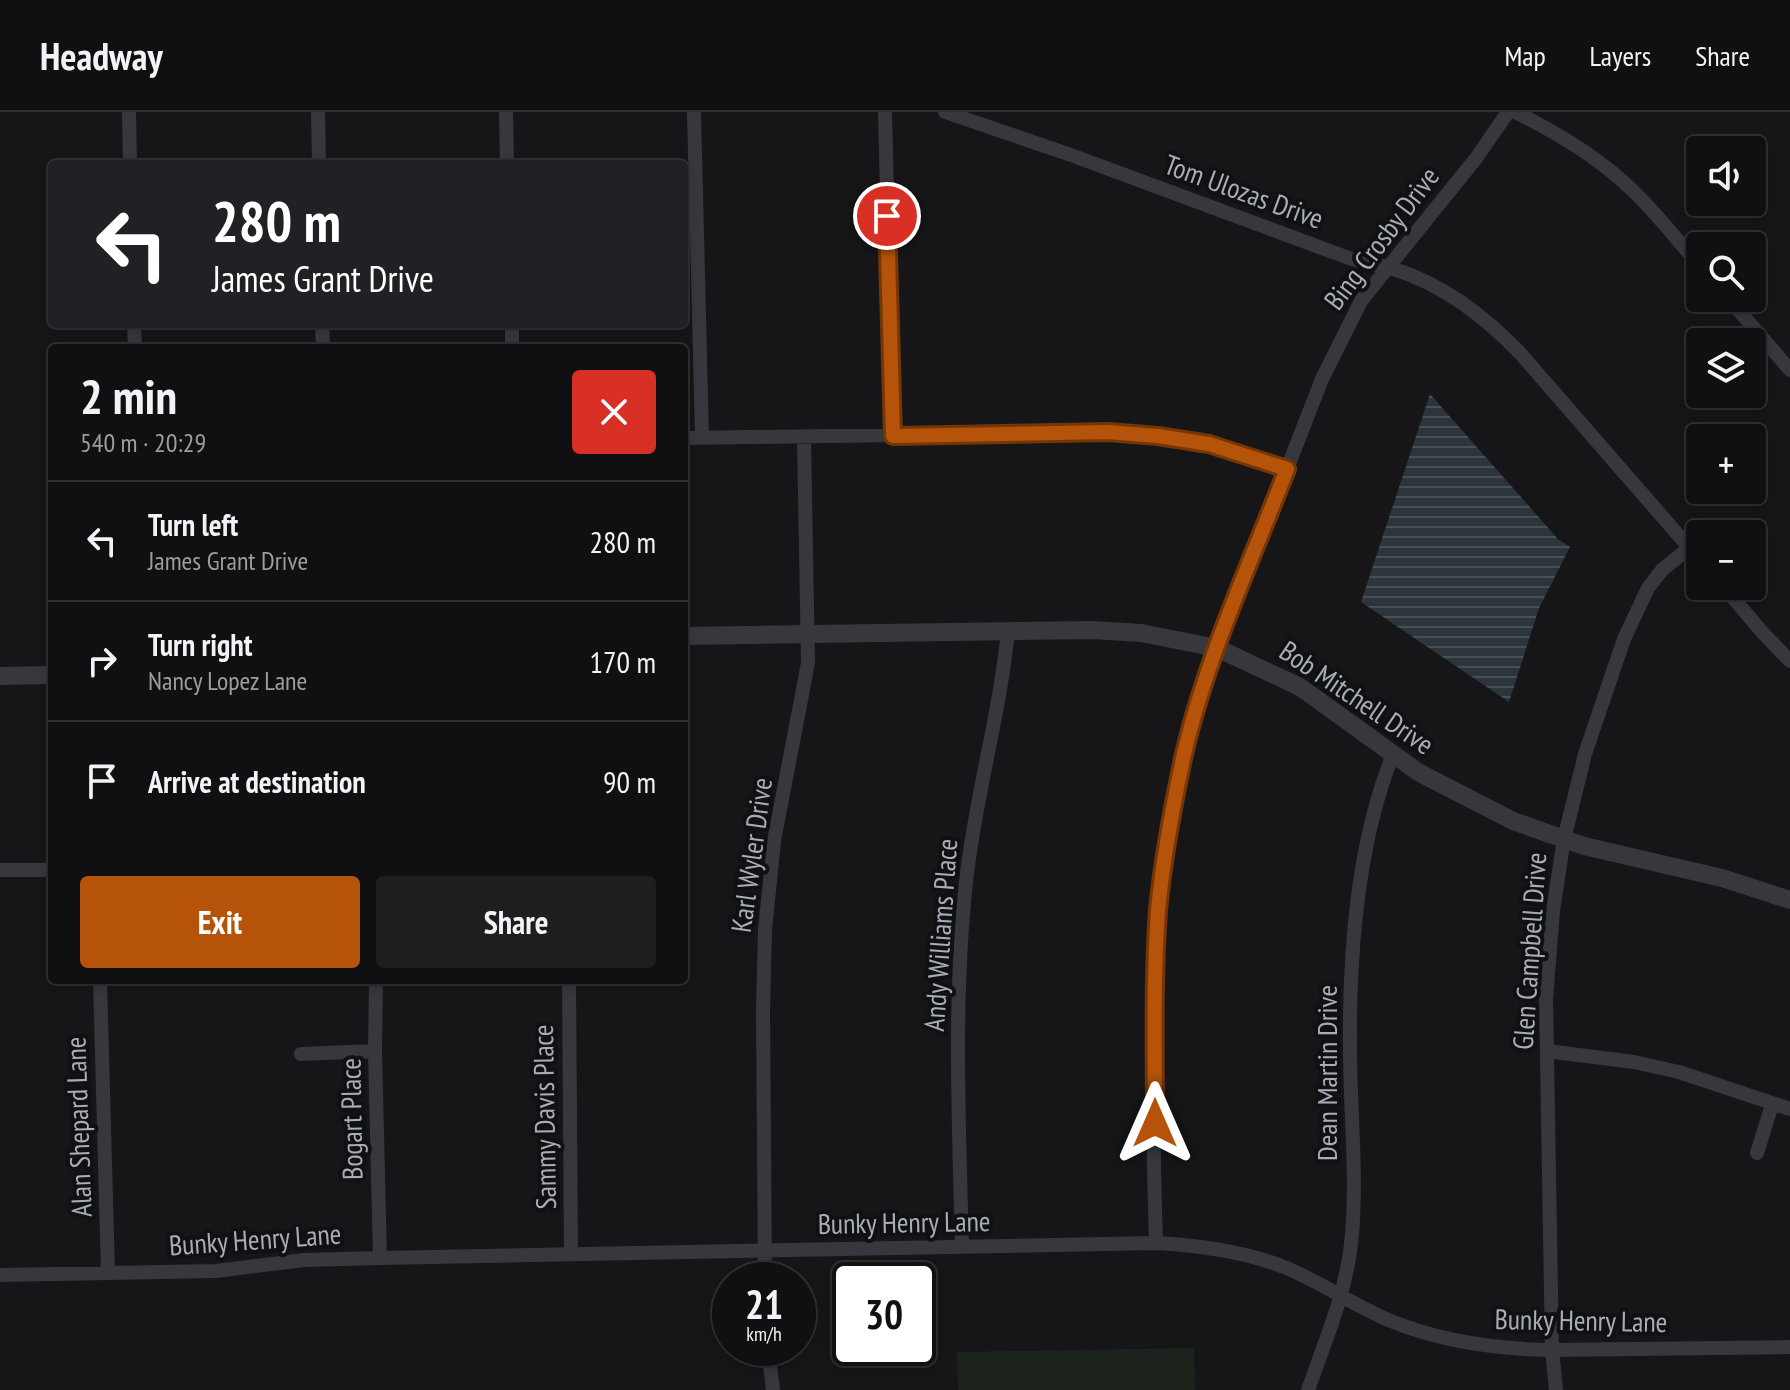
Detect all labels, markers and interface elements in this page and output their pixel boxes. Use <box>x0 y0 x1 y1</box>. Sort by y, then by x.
text: Headway <box>40 31 163 80</box>
text: Map <box>1504 37 1546 74</box>
text: Layers <box>1590 37 1651 74</box>
text: Share <box>1695 37 1750 74</box>
map controls <box>1686 136 1766 600</box>
button: sound <box>1686 136 1766 216</box>
street label: Tom Ulozas Drive <box>1160 145 1328 237</box>
street label: Bing Crosby Drive <box>1315 159 1447 317</box>
pin <box>853 182 921 250</box>
text: 280 m <box>212 185 341 257</box>
icon: left <box>80 192 184 296</box>
icon: arrive <box>865 194 909 238</box>
button: search <box>1686 232 1766 312</box>
text: James Grant Drive <box>212 255 434 302</box>
button: layers <box>1686 328 1766 408</box>
text: 2 min <box>80 365 177 427</box>
button: close <box>572 370 656 454</box>
button: + <box>1686 424 1766 504</box>
text: 540 m · 20:29 <box>80 426 206 459</box>
text: Turn left <box>148 505 238 544</box>
icon: left <box>80 519 124 563</box>
button: − <box>1686 520 1766 600</box>
text: 280 m <box>590 522 656 561</box>
text: James Grant Drive <box>148 544 308 577</box>
text: Turn right <box>148 625 252 664</box>
street label: Bob Mitchell Drive <box>1273 632 1441 762</box>
icon: right <box>80 639 124 683</box>
text: 170 m <box>590 642 656 681</box>
text: Nancy Lopez Lane <box>148 664 307 697</box>
icon: arrive <box>80 759 124 803</box>
text: Arrive at destination <box>148 762 366 801</box>
text: 90 m <box>603 762 656 801</box>
street label: Karl Wyler Drive <box>722 775 780 935</box>
street label: Andy Williams Place <box>915 837 965 1033</box>
street label: Glen Campbell Drive <box>1504 851 1554 1051</box>
button: Exit <box>80 876 360 968</box>
button: Share <box>376 876 656 968</box>
street label: Dean Martin Drive <box>1308 985 1345 1161</box>
street label: Sammy Davis Place <box>524 1024 564 1210</box>
street label: Alan Shepard Lane <box>56 1036 100 1218</box>
street label: Bogart Place <box>331 1058 371 1180</box>
position arrow <box>1113 1081 1197 1165</box>
street label: Bunky Henry Lane <box>817 1202 991 1242</box>
street label: Bunky Henry Lane <box>168 1215 342 1263</box>
speed limit sign: 30 <box>832 1262 936 1366</box>
text: 21 <box>745 1278 783 1330</box>
street label: Bunky Henry Lane <box>1494 1300 1668 1340</box>
text: km/h <box>746 1321 782 1347</box>

